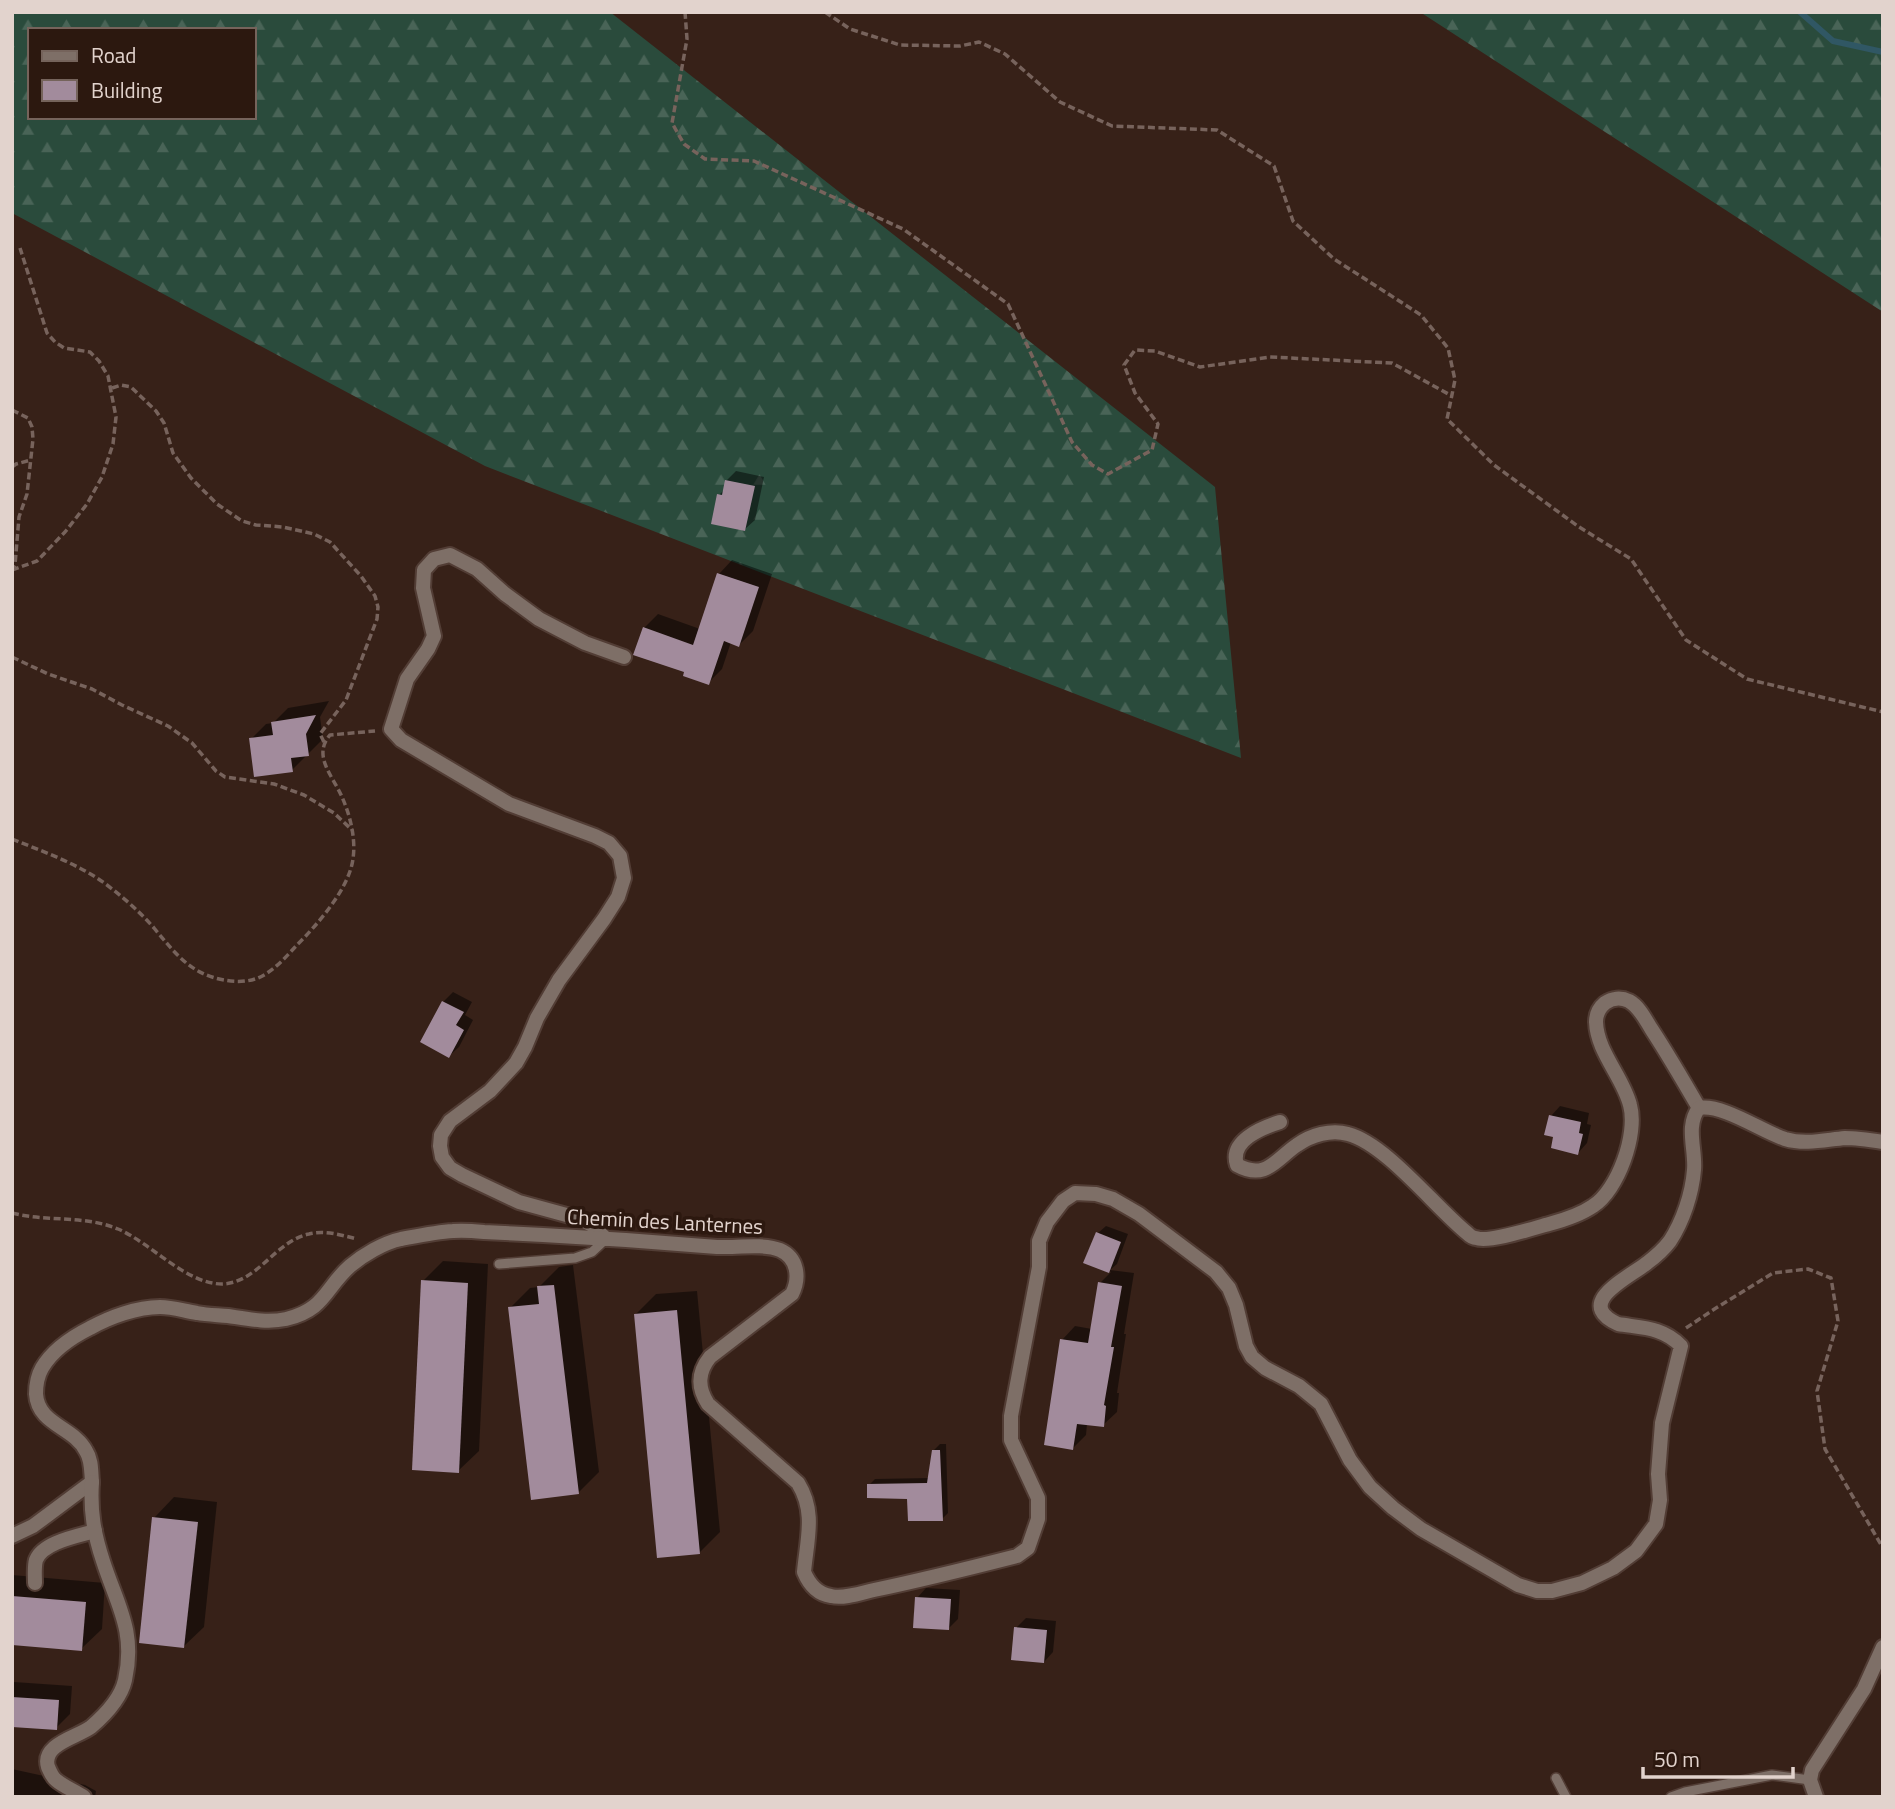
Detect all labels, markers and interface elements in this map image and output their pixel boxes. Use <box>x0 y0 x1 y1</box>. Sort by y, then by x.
legend <box>28 28 256 119</box>
text: Road <box>91 39 136 71</box>
text: Building <box>91 74 163 106</box>
street label: Chemin des Lanternes <box>566 1200 764 1242</box>
scale bar <box>1643 1736 1794 1780</box>
text: 50 m <box>1654 1743 1700 1775</box>

